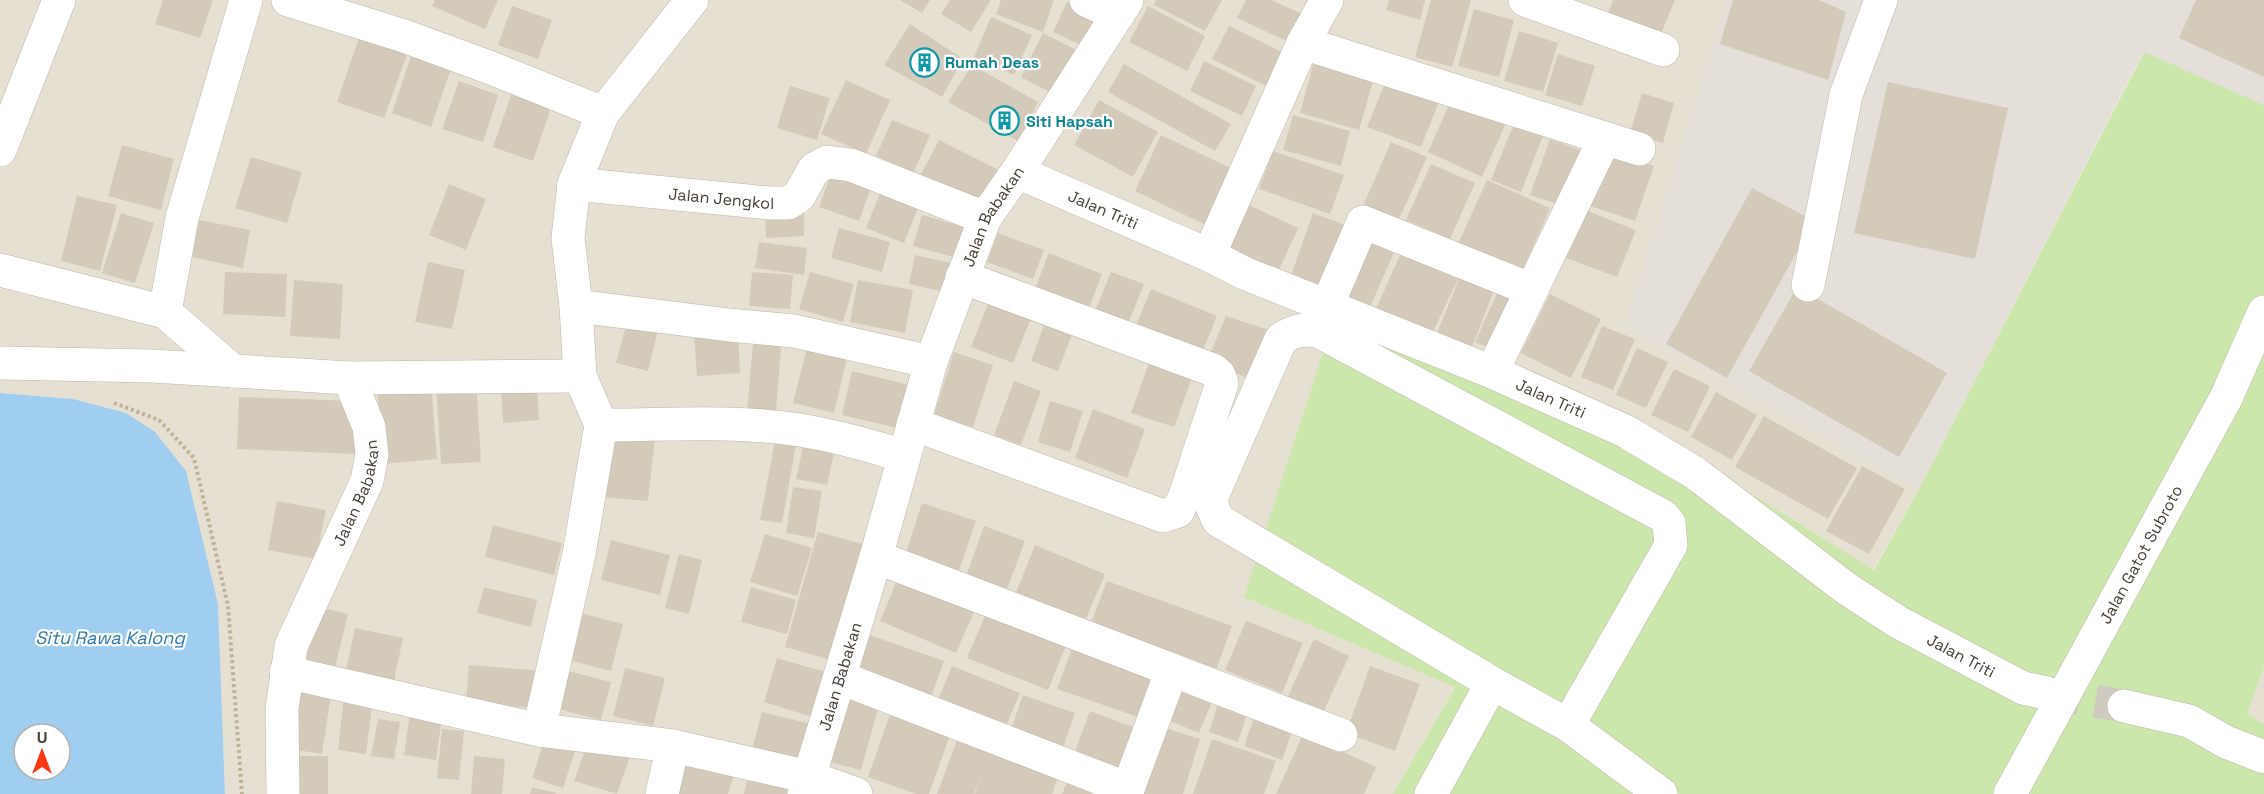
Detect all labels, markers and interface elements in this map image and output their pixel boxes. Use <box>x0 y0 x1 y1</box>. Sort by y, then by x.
building icon: Rumah Deas <box>908 46 940 78</box>
place label: Rumah Deas <box>945 52 1039 73</box>
building icon: Siti Hapsah <box>989 105 1021 137</box>
place label: Siti Hapsah <box>1026 111 1113 132</box>
street label: Jalan Babakan <box>957 162 1029 270</box>
street label: Jalan Jengkol <box>668 183 774 214</box>
street label: Jalan Triti <box>1065 185 1142 234</box>
street label: Jalan Triti <box>1513 373 1589 423</box>
street label: Jalan Babakan <box>328 439 383 549</box>
street label: Jalan Gatot Subroto <box>2094 481 2187 627</box>
street label: Jalan Babakan <box>813 620 866 733</box>
water label: Situ Rawa Kalong <box>35 626 186 649</box>
street label: Jalan Triti <box>1923 629 1999 682</box>
north arrow <box>12 722 72 782</box>
text: U <box>37 727 47 748</box>

